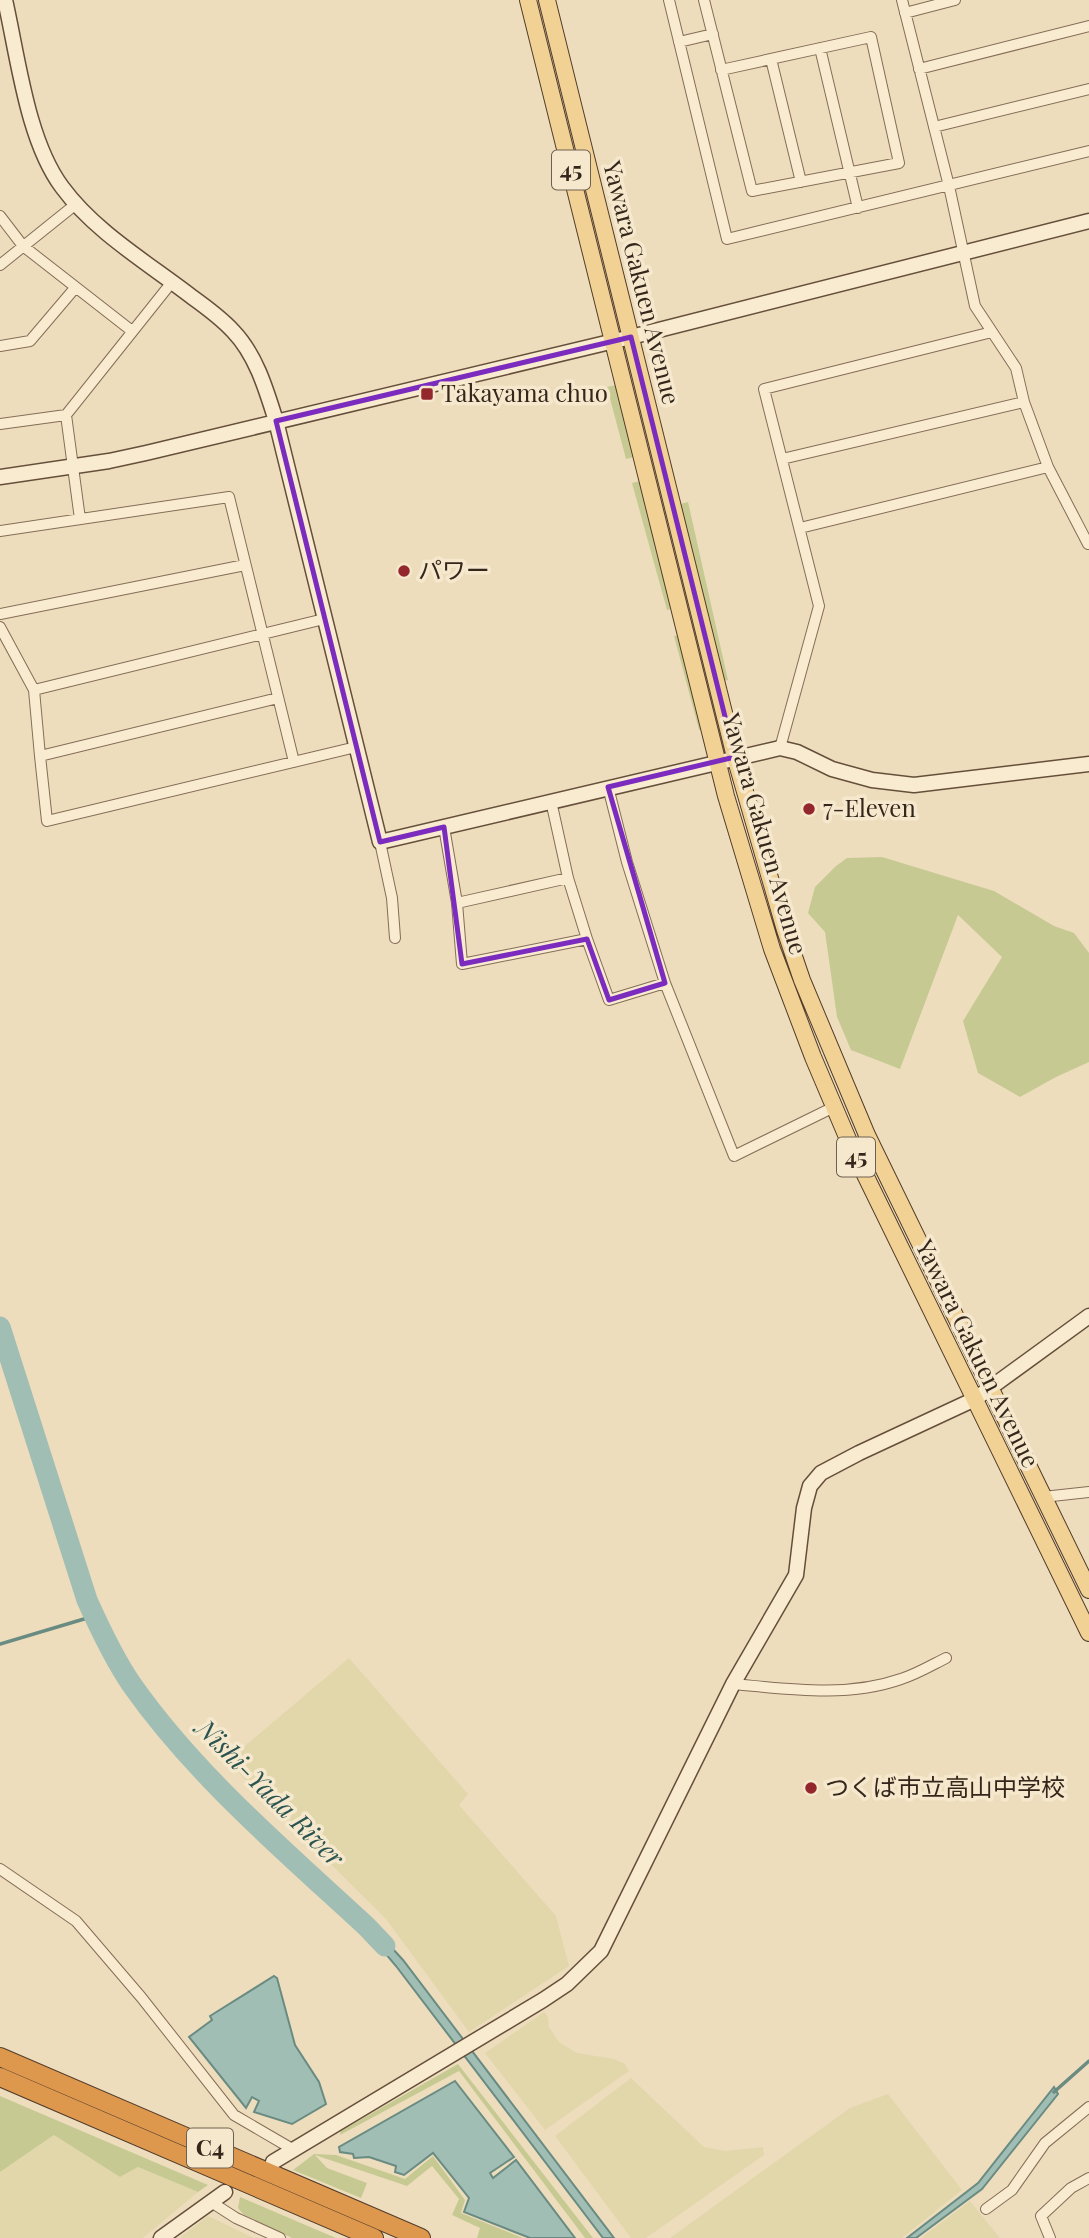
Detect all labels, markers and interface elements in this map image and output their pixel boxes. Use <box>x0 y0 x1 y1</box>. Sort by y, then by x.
road number: 45 <box>552 150 590 190</box>
street label: Yawara Gakuen Avenue <box>597 156 689 408</box>
place label: Takayama chuo <box>441 376 608 408</box>
marker: Takayama chuo <box>419 386 435 402</box>
place label: パワー <box>418 553 490 585</box>
marker: パワー <box>396 563 412 579</box>
street label: Yawara Gakuen Avenue <box>716 708 816 958</box>
place label: 7-Eleven <box>823 791 916 823</box>
marker: 7-Eleven <box>801 801 817 817</box>
road number: 45 <box>837 1138 875 1176</box>
street label: Yawara Gakuen Avenue <box>909 1233 1048 1472</box>
water label: Nishi-Yada River <box>188 1709 353 1874</box>
place label: つくば市立高山中学校 <box>825 1770 1065 1802</box>
marker: つくば市立高山中学校 <box>803 1780 819 1796</box>
road number: C4 <box>187 2128 233 2168</box>

